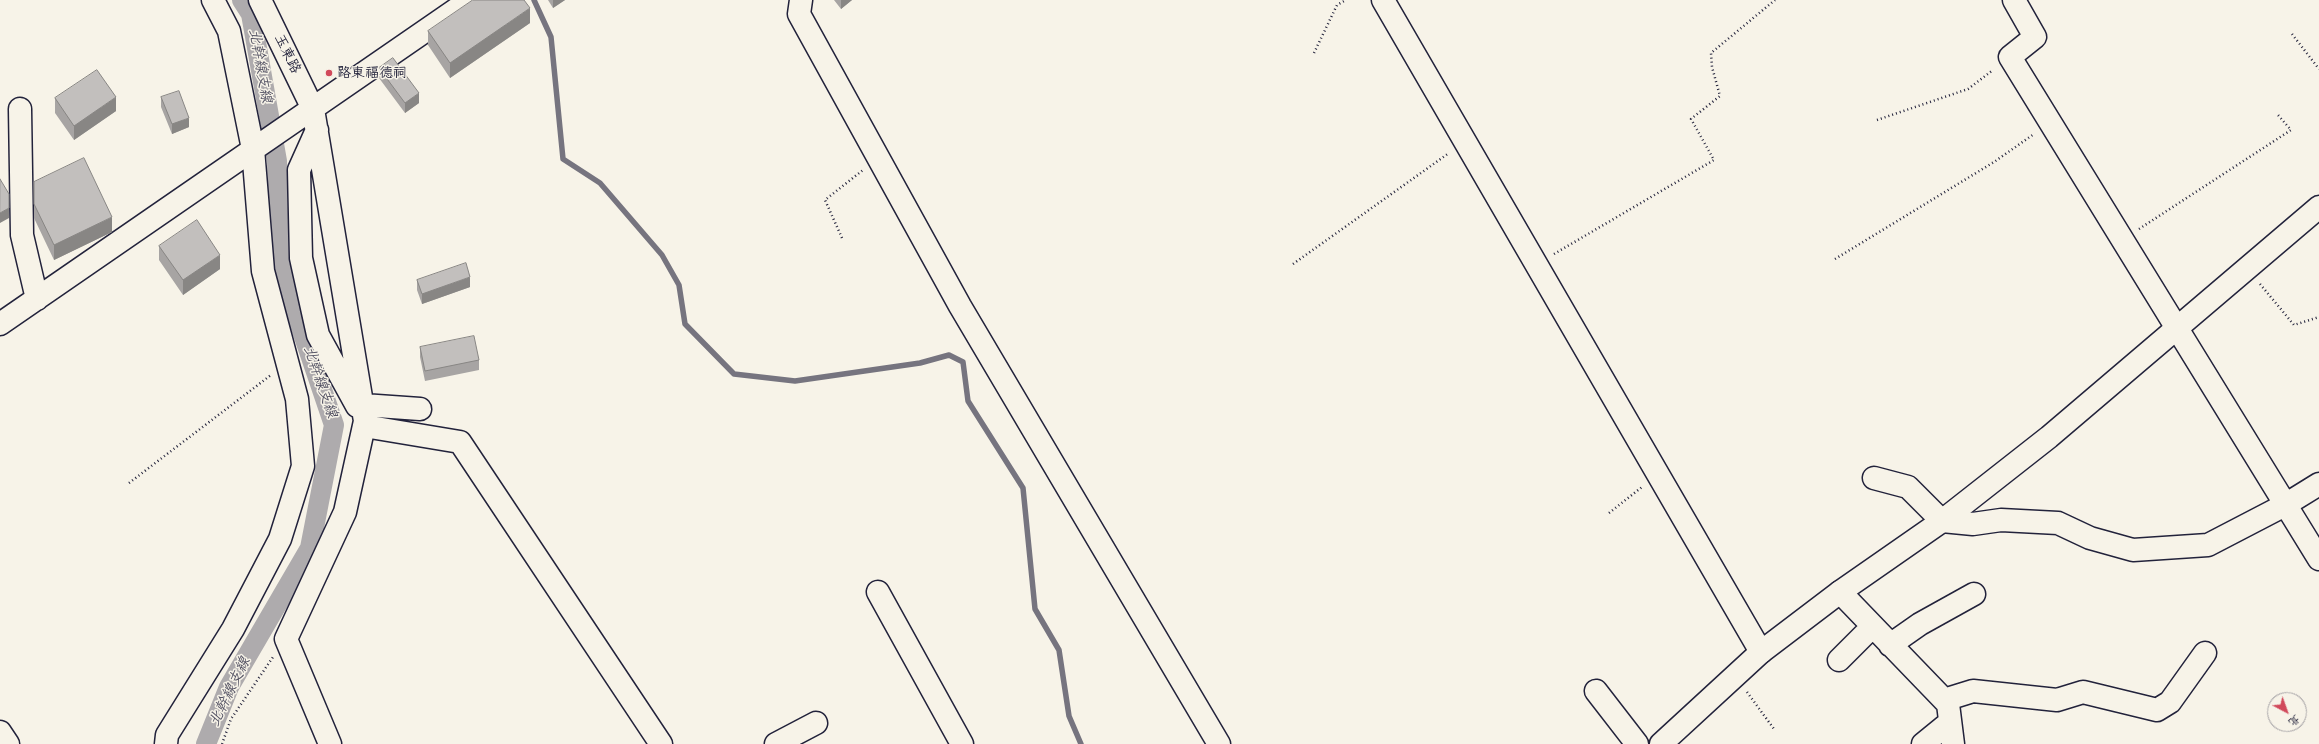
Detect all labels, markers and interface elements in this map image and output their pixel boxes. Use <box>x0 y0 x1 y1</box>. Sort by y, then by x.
water label: 北幹線支線 <box>245 28 275 104</box>
street label: 玉東路 <box>270 31 304 77</box>
place label: 路東福德祠 <box>337 65 407 81</box>
marker: 路東福德祠 <box>324 68 334 78</box>
water label: 北幹線支線 <box>299 344 341 420</box>
water label: 北幹線支線 <box>205 654 255 730</box>
north arrow <box>2267 692 2307 732</box>
text: 北 <box>2286 712 2303 729</box>

